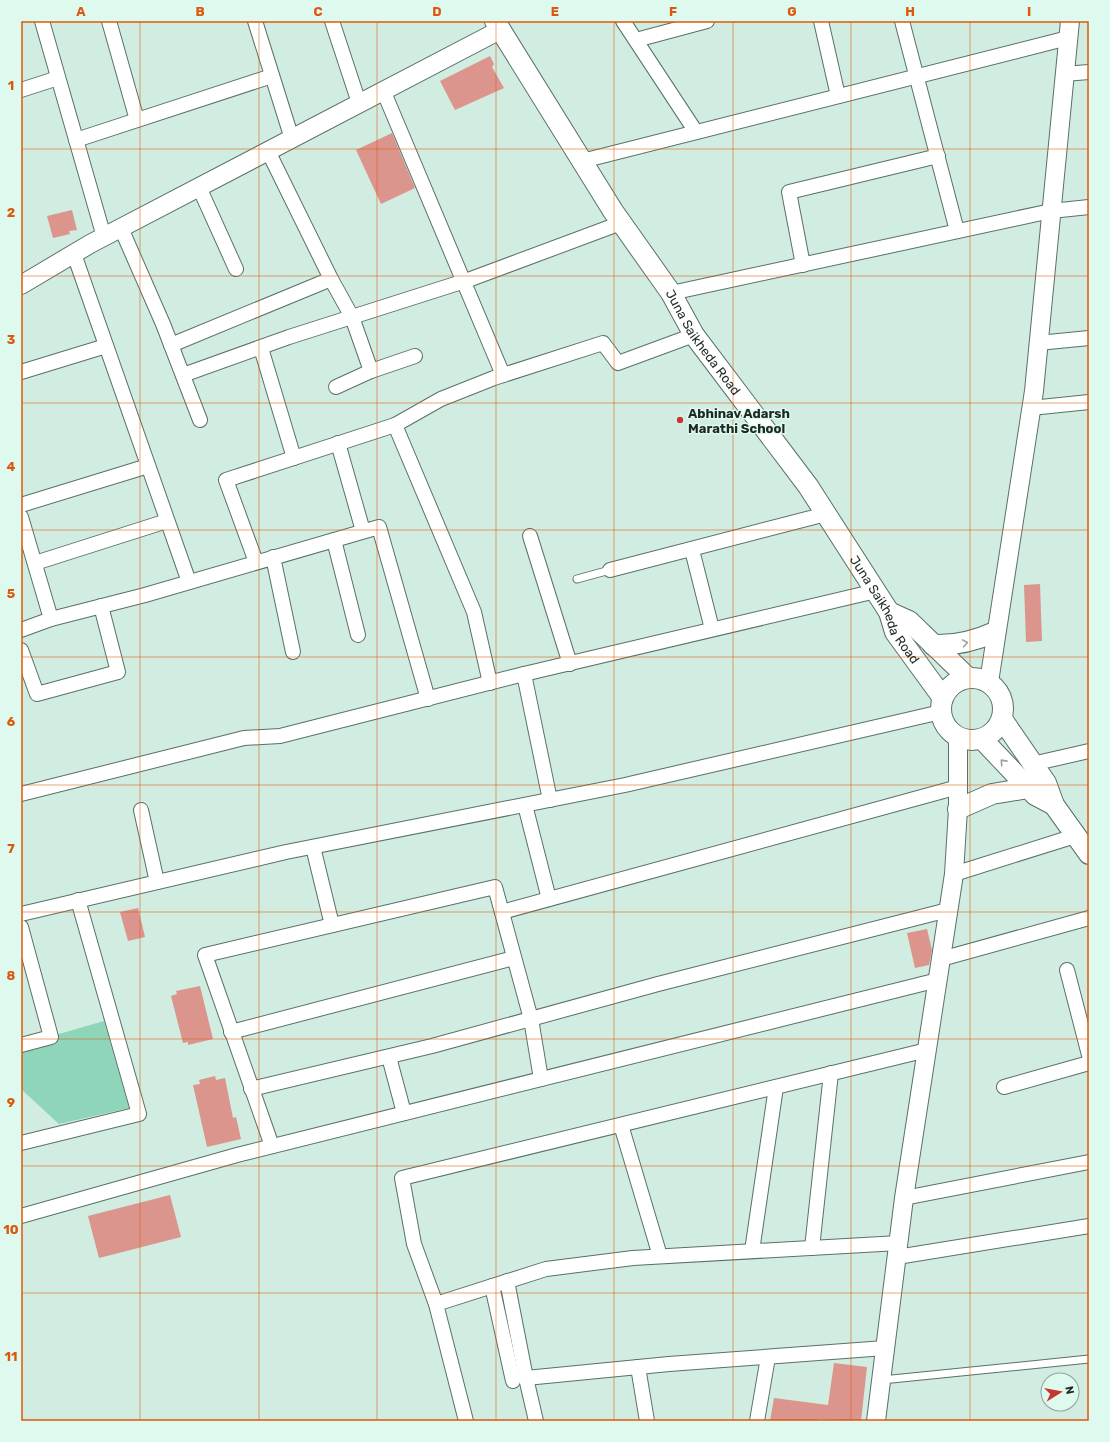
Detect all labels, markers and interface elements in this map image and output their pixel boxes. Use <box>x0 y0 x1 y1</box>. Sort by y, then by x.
text: A <box>76 4 86 19</box>
text: B <box>195 4 205 19</box>
text: C <box>313 4 323 19</box>
text: D <box>432 4 442 19</box>
text: E <box>551 4 559 19</box>
text: F <box>669 4 677 19</box>
text: G <box>787 4 797 19</box>
text: H <box>905 4 915 19</box>
text: I <box>1027 4 1031 19</box>
text: 1 <box>8 78 14 93</box>
text: 2 <box>7 205 15 220</box>
street label: Juna Saikheda Road <box>663 287 743 398</box>
text: 3 <box>7 332 16 347</box>
place label: Abhinav Adarsh Marathi School <box>688 406 790 436</box>
marker: Abhinav Adarsh Marathi School <box>675 415 685 425</box>
text: 4 <box>7 459 16 474</box>
street label: Juna Saikheda Road <box>847 553 922 667</box>
text: 5 <box>7 586 15 601</box>
one-way arrow <box>962 639 968 647</box>
text: 6 <box>7 714 16 729</box>
one-way arrow <box>1001 759 1008 767</box>
text: 7 <box>7 841 15 856</box>
text: 8 <box>7 968 16 983</box>
text: 9 <box>7 1095 15 1110</box>
text: 10 <box>3 1222 19 1237</box>
text: 11 <box>5 1349 17 1364</box>
north arrow <box>1040 1372 1080 1412</box>
text: N <box>1062 1385 1076 1395</box>

